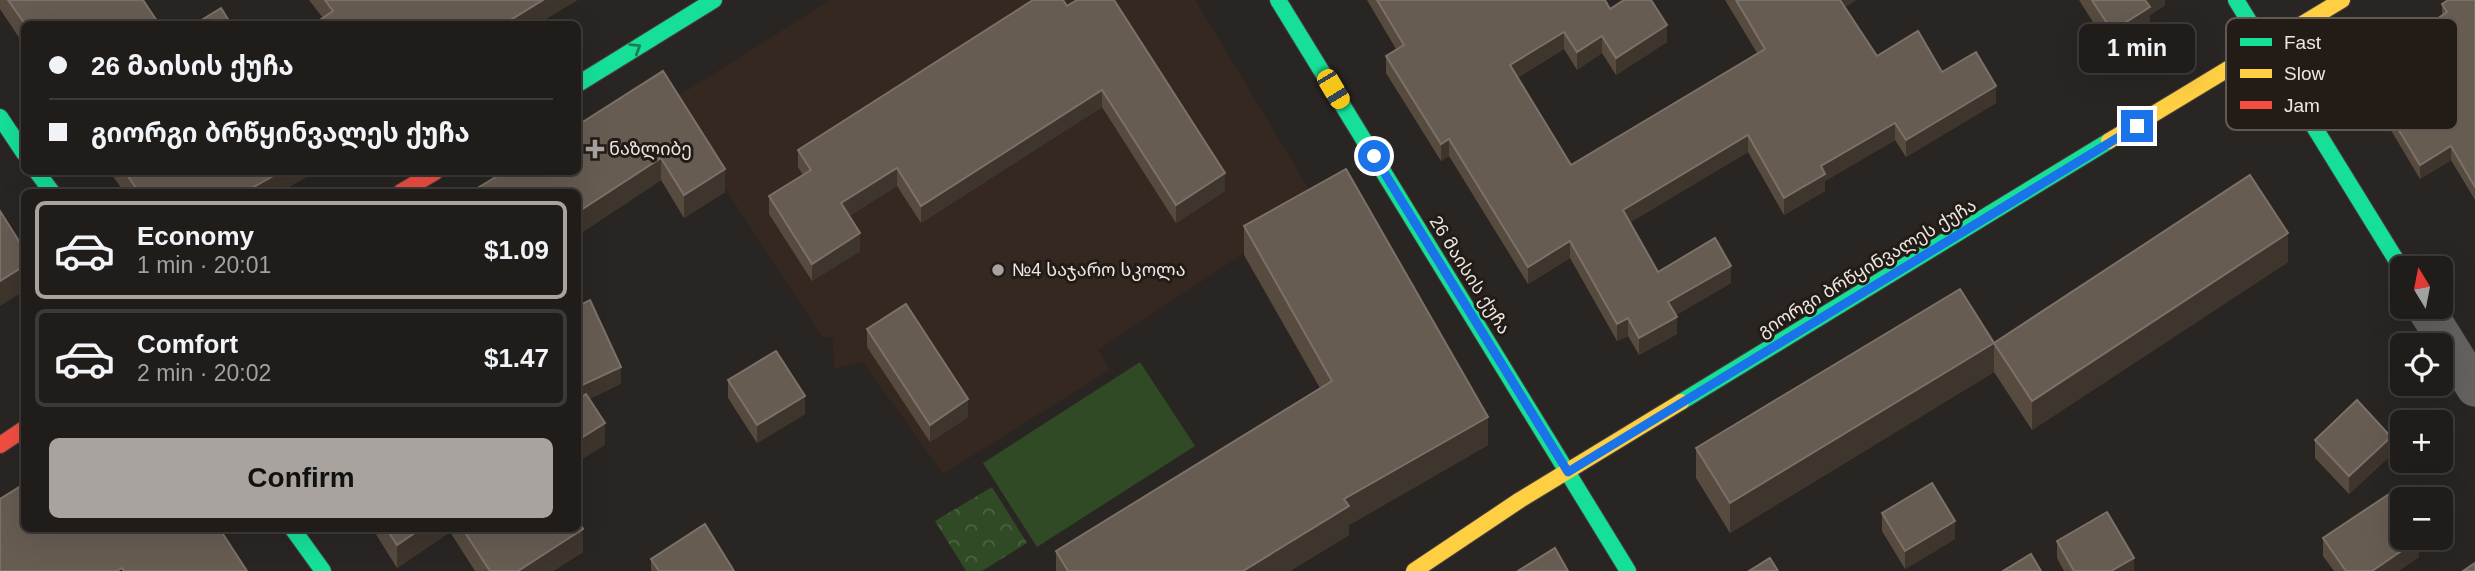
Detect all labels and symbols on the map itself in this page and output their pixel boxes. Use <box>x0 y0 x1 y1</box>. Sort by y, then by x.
legend <box>2226 18 2458 130</box>
callout: 1 min <box>2079 24 2195 74</box>
text: Fast <box>2284 32 2322 53</box>
one-way arrow <box>628 44 641 57</box>
text: Slow <box>2284 63 2325 84</box>
car <box>1314 66 1353 112</box>
text: Jam <box>2284 95 2320 116</box>
route end <box>2121 110 2153 142</box>
place label: ნაზლიბე <box>609 139 692 160</box>
route start <box>1358 140 1390 172</box>
marker: ნაზლიბე <box>587 141 603 157</box>
street label: გიორგი ბრწყინვალეს ქუჩა <box>1754 195 1980 342</box>
street label: 26 მაისის ქუჩა <box>1425 212 1514 338</box>
north arrow <box>2390 256 2454 318</box>
place label: №4 საჯარო სკოლა <box>1012 260 1186 281</box>
marker: №4 საჯარო სკოლა <box>990 262 1006 278</box>

